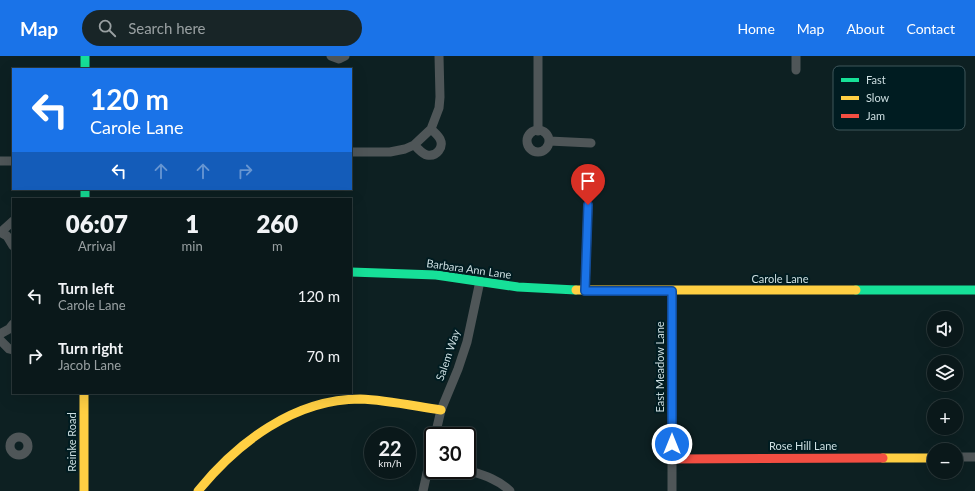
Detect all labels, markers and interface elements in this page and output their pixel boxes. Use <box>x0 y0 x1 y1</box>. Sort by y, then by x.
search box <box>82 10 362 46</box>
text: Map <box>20 17 58 40</box>
icon: search <box>96 17 118 39</box>
text: Search here <box>128 19 206 37</box>
text: Home <box>737 20 775 37</box>
text: Map <box>797 20 824 37</box>
text: About <box>846 20 884 37</box>
text: Contact <box>906 20 955 37</box>
legend <box>833 66 965 130</box>
text: Fast <box>866 73 886 86</box>
text: 120 m <box>90 82 169 116</box>
icon: left <box>24 84 76 136</box>
text: Slow <box>866 91 890 104</box>
text: Jam <box>866 109 885 122</box>
text: Carole Lane <box>90 116 183 138</box>
icon: left <box>108 160 130 182</box>
icon: ahead <box>150 160 172 182</box>
icon: ahead <box>192 160 214 182</box>
icon: right <box>234 160 256 182</box>
pin <box>571 164 605 205</box>
icon: arrive <box>577 170 599 192</box>
text: 06:07 <box>66 209 128 238</box>
text: 1 <box>185 209 199 238</box>
text: 260 <box>256 209 298 238</box>
text: Arrival <box>78 238 116 254</box>
text: min <box>182 238 203 254</box>
text: m <box>272 238 283 254</box>
street label: Barbara Ann Lane <box>426 256 513 281</box>
street label: Carole Lane <box>751 272 809 285</box>
text: Turn left <box>58 279 114 297</box>
icon: left <box>24 285 46 307</box>
text: 120 m <box>298 287 340 305</box>
text: Carole Lane <box>58 297 126 313</box>
map controls <box>927 311 963 479</box>
button: sound <box>927 311 963 347</box>
street label: East Meadow Lane <box>653 321 666 413</box>
street label: Salem Way <box>433 327 462 382</box>
text: Turn right <box>58 339 123 357</box>
icon: right <box>24 345 46 367</box>
text: 70 m <box>306 347 340 365</box>
button: layers <box>927 355 963 391</box>
text: Jacob Lane <box>58 357 121 373</box>
button: + <box>927 399 963 435</box>
street label: Reinke Road <box>65 412 78 472</box>
position arrow <box>651 423 693 465</box>
speed limit sign: 30 <box>424 427 476 479</box>
text: 22 <box>378 436 402 460</box>
street label: Rose Hill Lane <box>769 439 837 452</box>
button: − <box>927 443 963 479</box>
text: km/h <box>378 457 402 469</box>

